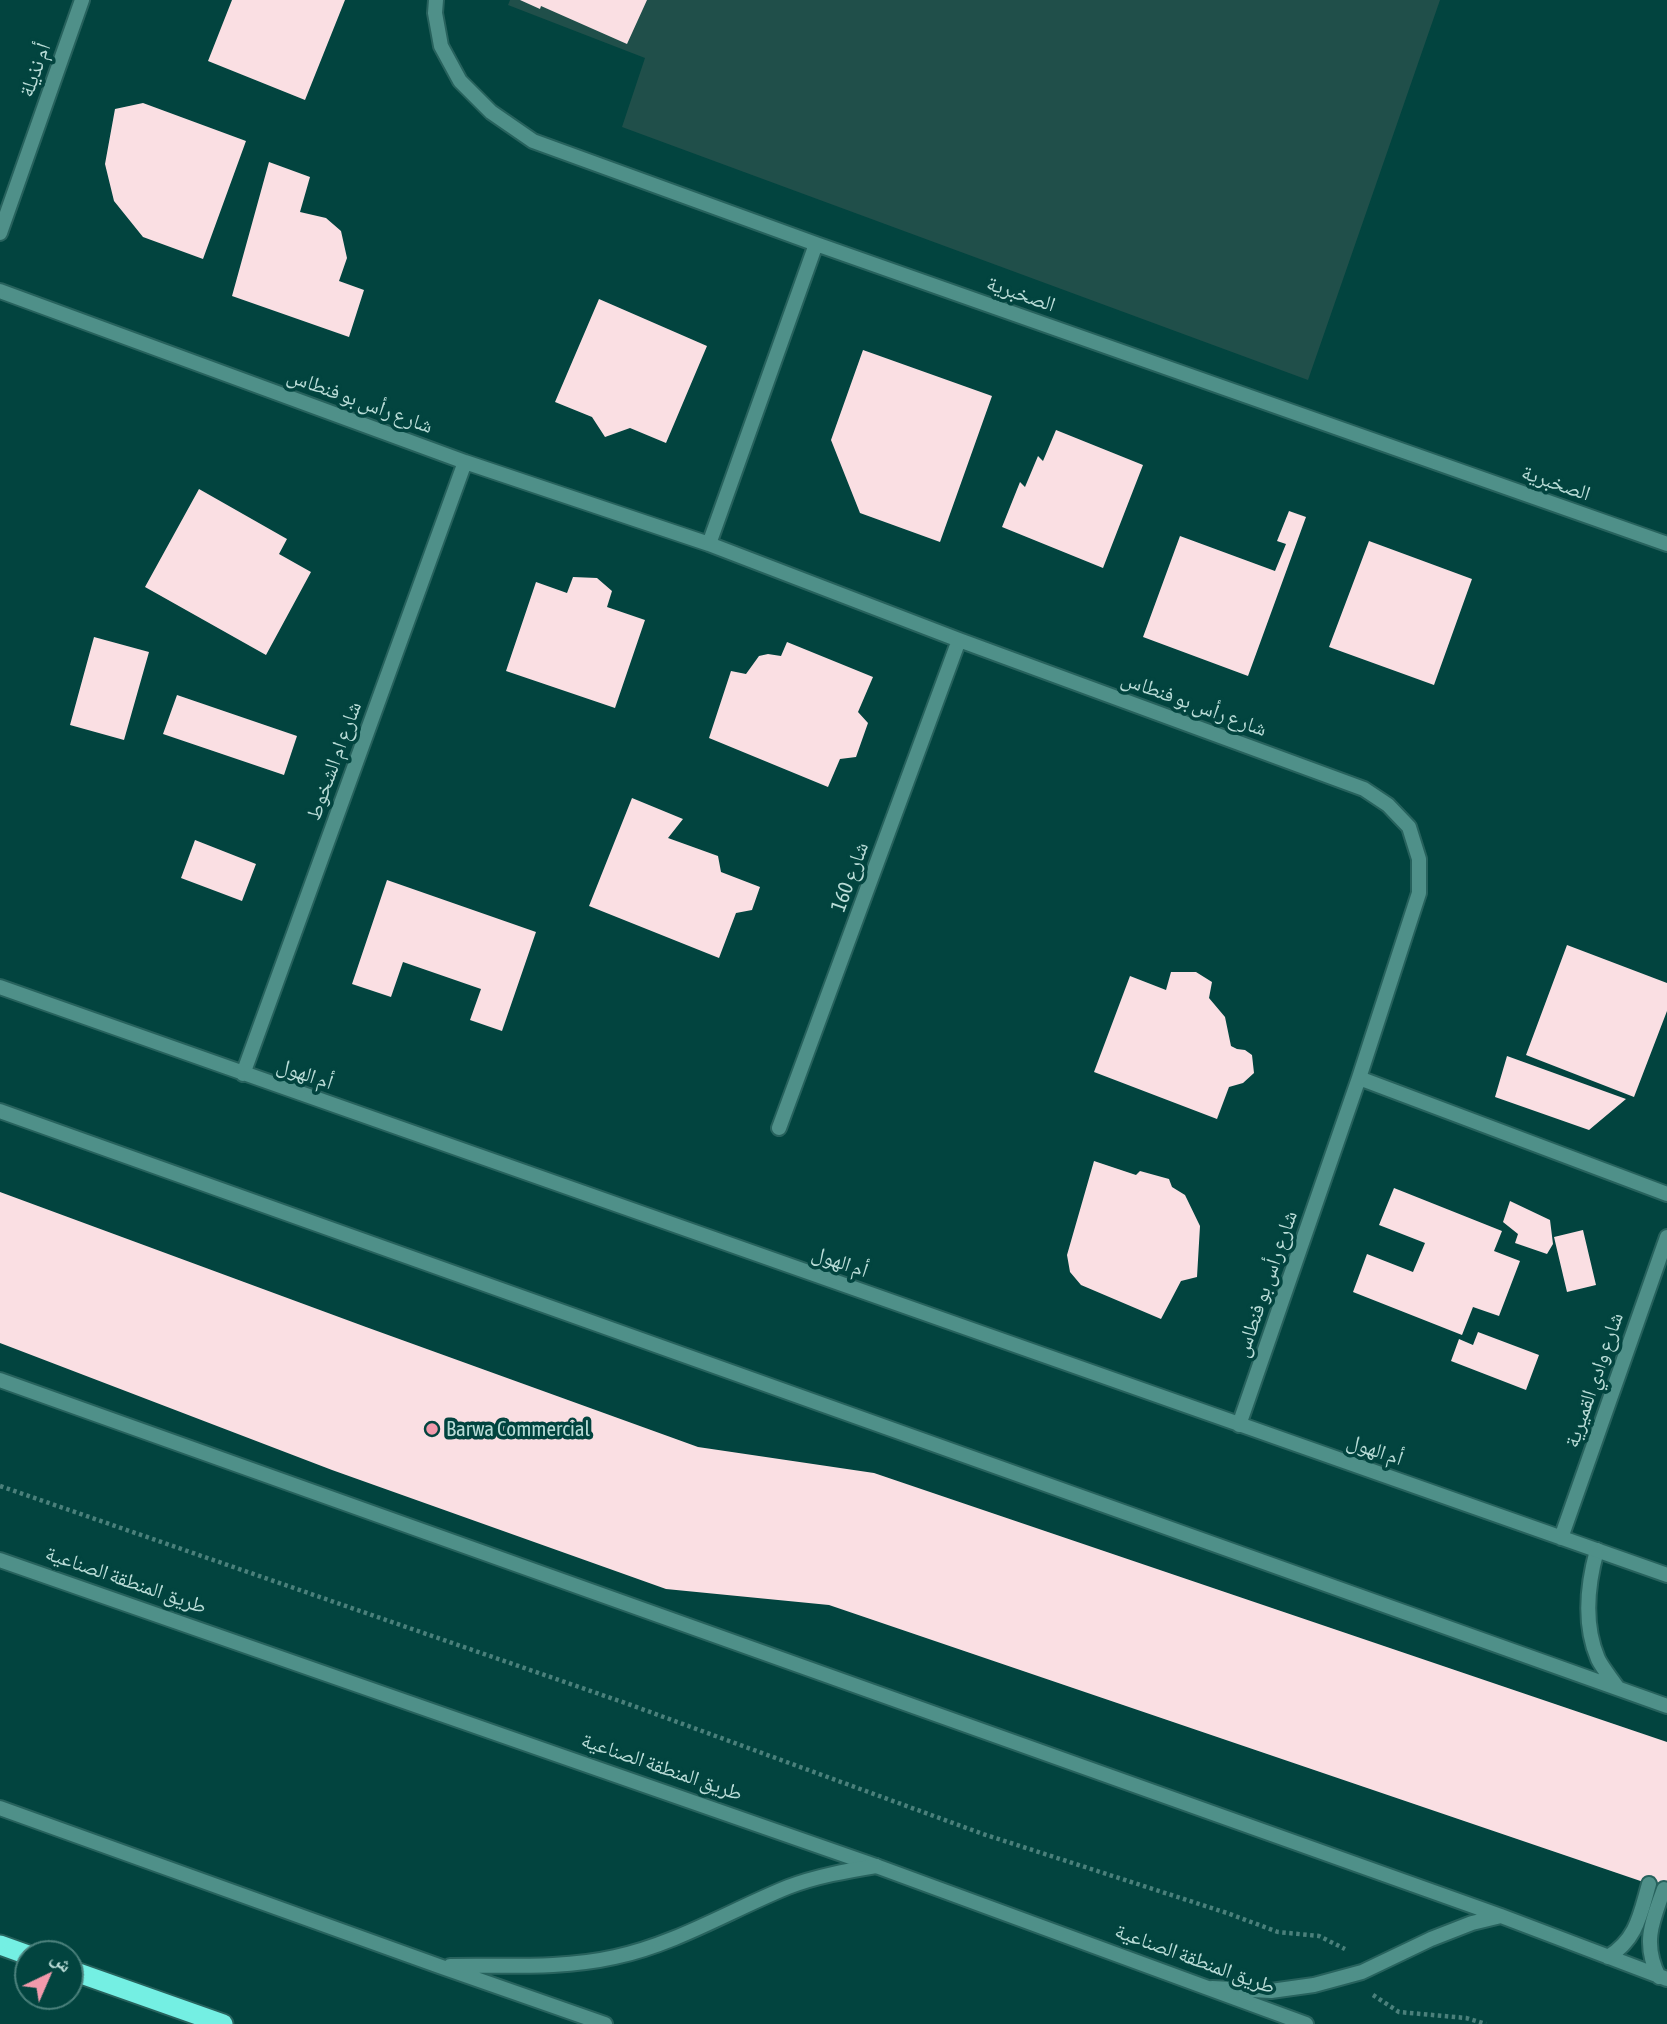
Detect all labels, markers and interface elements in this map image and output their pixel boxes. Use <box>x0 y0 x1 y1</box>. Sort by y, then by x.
street label: أم نذيلة <box>14 40 56 100</box>
street label: الصخبرية <box>983 271 1059 317</box>
street label: شارع رأس بو فنطاس <box>284 363 436 439</box>
street label: الصخبرية <box>1518 460 1594 506</box>
street label: شارع رأس بو فنطاس <box>1118 666 1270 742</box>
street label: شارع ام الشخوط <box>301 698 367 824</box>
street label: شارع 160 <box>826 839 874 915</box>
street label: أم الهول <box>274 1053 336 1095</box>
street label: شارع رأس بو فنطاس <box>1229 1207 1303 1361</box>
street label: أم الهول <box>809 1241 871 1283</box>
street label: شارع وادي القميرية <box>1559 1309 1629 1451</box>
place label: Barwa Commercial <box>446 1416 590 1442</box>
marker: Barwa Commercial <box>424 1421 440 1437</box>
street label: أم الهول <box>1344 1429 1406 1471</box>
street label: طريق المنطقة الصناعية <box>42 1541 210 1619</box>
street label: طريق المنطقة الصناعية <box>578 1728 746 1806</box>
street label: طريق المنطقة الصناعية <box>1111 1918 1279 2000</box>
north arrow <box>14 1940 84 2010</box>
text: ش <box>47 1946 77 1976</box>

